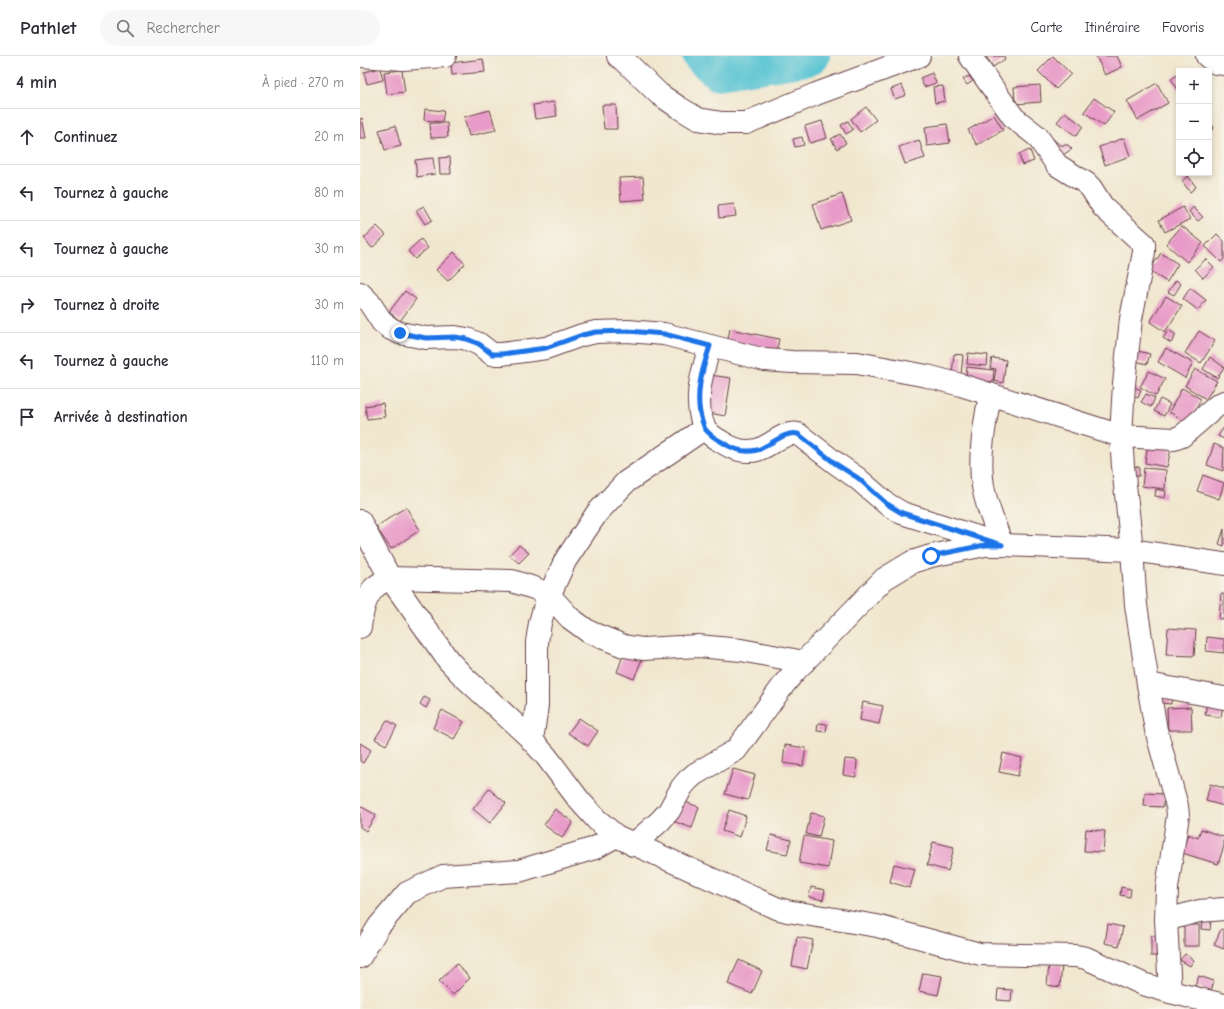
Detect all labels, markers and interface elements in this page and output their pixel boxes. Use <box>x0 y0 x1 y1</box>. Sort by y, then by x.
search box <box>100 10 380 46</box>
text: Pathlet <box>20 17 76 39</box>
icon: search <box>114 17 136 39</box>
text: Rechercher <box>146 19 220 37</box>
text: Carte <box>1031 19 1063 36</box>
text: Itinéraire <box>1085 19 1140 36</box>
text: Favoris <box>1162 19 1204 36</box>
map controls <box>1176 68 1212 176</box>
button: + <box>1176 68 1212 104</box>
text: 4 min <box>16 73 57 92</box>
text: À pied · 270 m <box>262 75 344 90</box>
button: − <box>1176 104 1212 140</box>
icon: ahead <box>16 126 38 148</box>
text: Continuez <box>54 128 117 146</box>
text: 20 m <box>314 129 344 144</box>
button: locate <box>1176 140 1212 176</box>
icon: left <box>16 182 38 204</box>
text: Tournez à gauche <box>54 184 168 202</box>
text: 80 m <box>314 185 344 200</box>
icon: left <box>16 238 38 260</box>
text: Tournez à gauche <box>54 240 168 258</box>
text: 30 m <box>314 241 344 256</box>
icon: right <box>16 294 38 316</box>
text: Tournez à droite <box>54 296 159 314</box>
text: 30 m <box>314 297 344 312</box>
route end <box>391 324 409 342</box>
icon: left <box>16 350 38 372</box>
text: Tournez à gauche <box>54 352 168 370</box>
text: 110 m <box>311 353 344 368</box>
icon: arrive <box>16 406 38 428</box>
text: Arrivée à destination <box>54 408 188 426</box>
route start <box>922 547 940 565</box>

